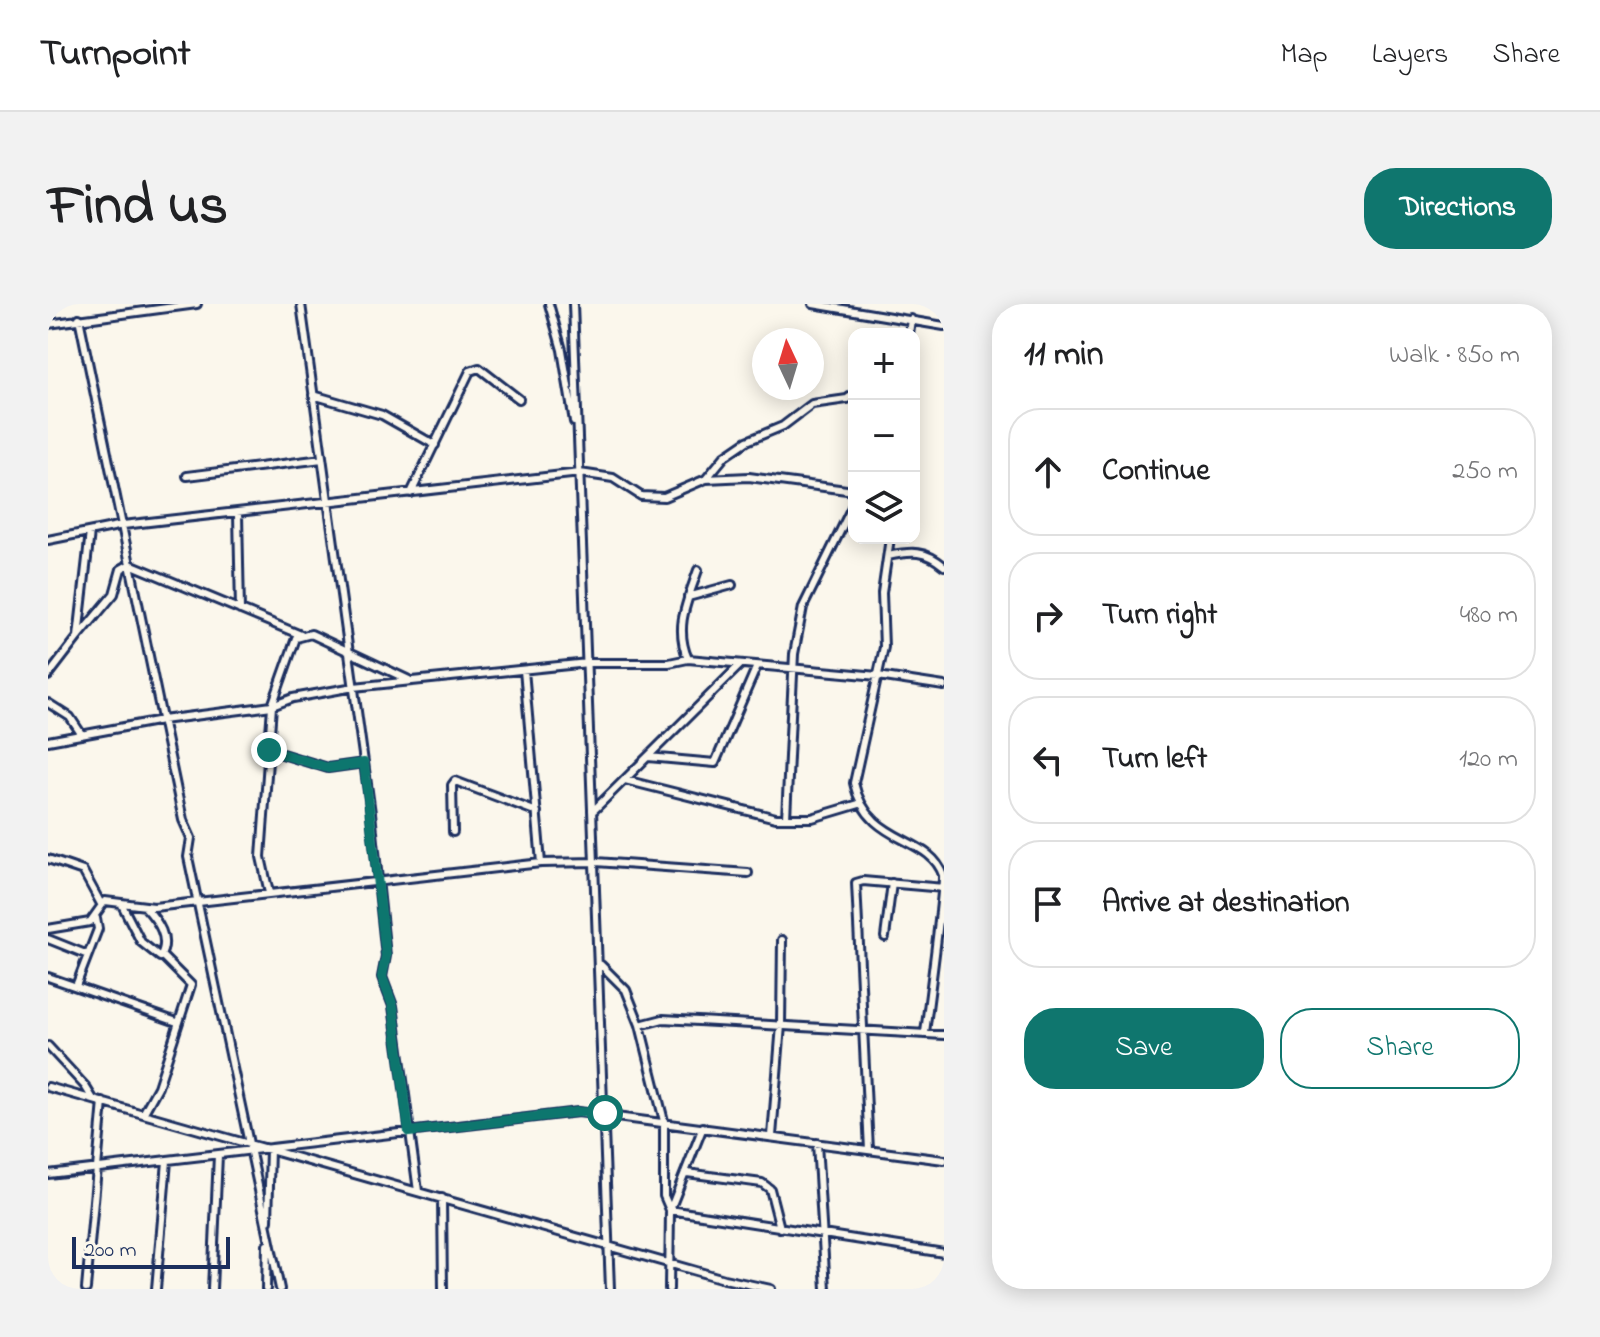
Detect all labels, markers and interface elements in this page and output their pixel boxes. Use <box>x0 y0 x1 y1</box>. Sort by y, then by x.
text: Turnpoint <box>40 27 190 83</box>
text: Map <box>1280 35 1328 76</box>
text: Layers <box>1372 35 1448 76</box>
text: Share <box>1492 35 1560 76</box>
text: Find us <box>48 168 228 249</box>
button: Directions <box>1364 168 1552 249</box>
north arrow <box>752 328 824 400</box>
map controls <box>848 328 920 544</box>
button: + <box>848 328 920 400</box>
text: 11 min <box>1024 331 1103 381</box>
text: Walk · 850 m <box>1389 337 1520 375</box>
button: − <box>848 400 920 472</box>
icon: ahead <box>1026 450 1070 494</box>
text: Continue <box>1102 450 1210 494</box>
text: 250 m <box>1452 453 1518 491</box>
button: layers <box>848 472 920 544</box>
icon: right <box>1026 594 1070 638</box>
text: Turn right <box>1102 594 1217 638</box>
text: 480 m <box>1460 597 1518 635</box>
route end <box>251 732 287 768</box>
icon: left <box>1026 738 1070 782</box>
text: Turn left <box>1102 738 1207 782</box>
text: 120 m <box>1459 741 1518 779</box>
icon: arrive <box>1026 882 1070 926</box>
text: Arrive at destination <box>1102 882 1350 926</box>
button: Save <box>1024 1008 1264 1089</box>
button: Share <box>1280 1008 1520 1089</box>
route start <box>587 1095 623 1131</box>
scale bar <box>72 1233 230 1269</box>
text: 200 m <box>84 1235 137 1267</box>

